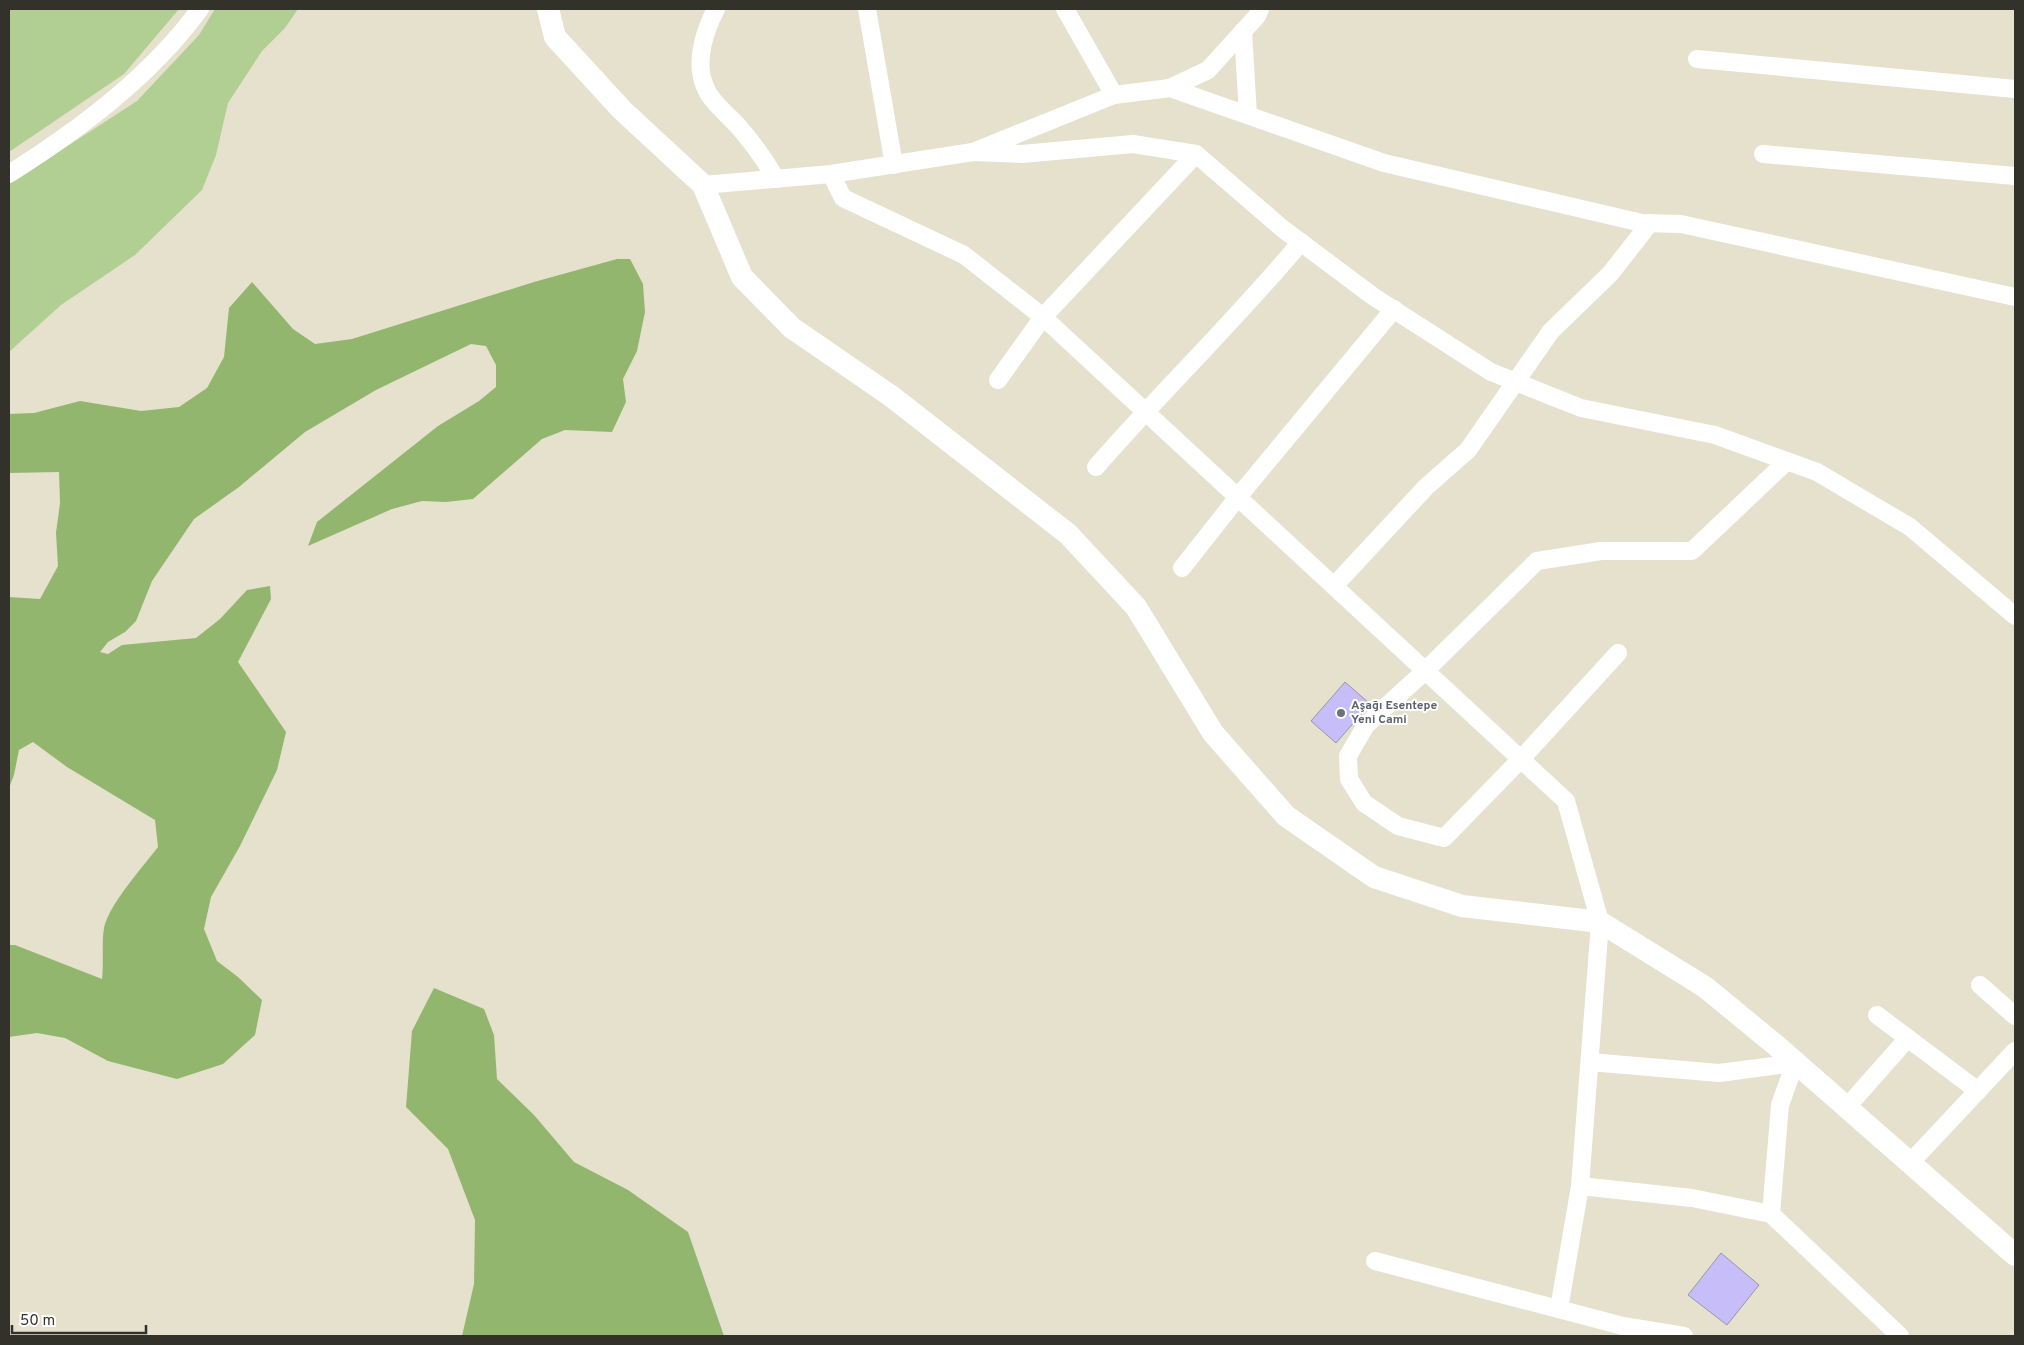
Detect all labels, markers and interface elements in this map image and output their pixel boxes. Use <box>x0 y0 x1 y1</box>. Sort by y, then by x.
place label: Aşağı Esentepe Yeni Cami <box>1351 698 1438 728</box>
marker: Aşağı Esentepe Yeni Cami <box>1335 707 1347 719</box>
scale bar <box>12 1302 146 1334</box>
text: 50 m <box>20 1312 55 1331</box>

